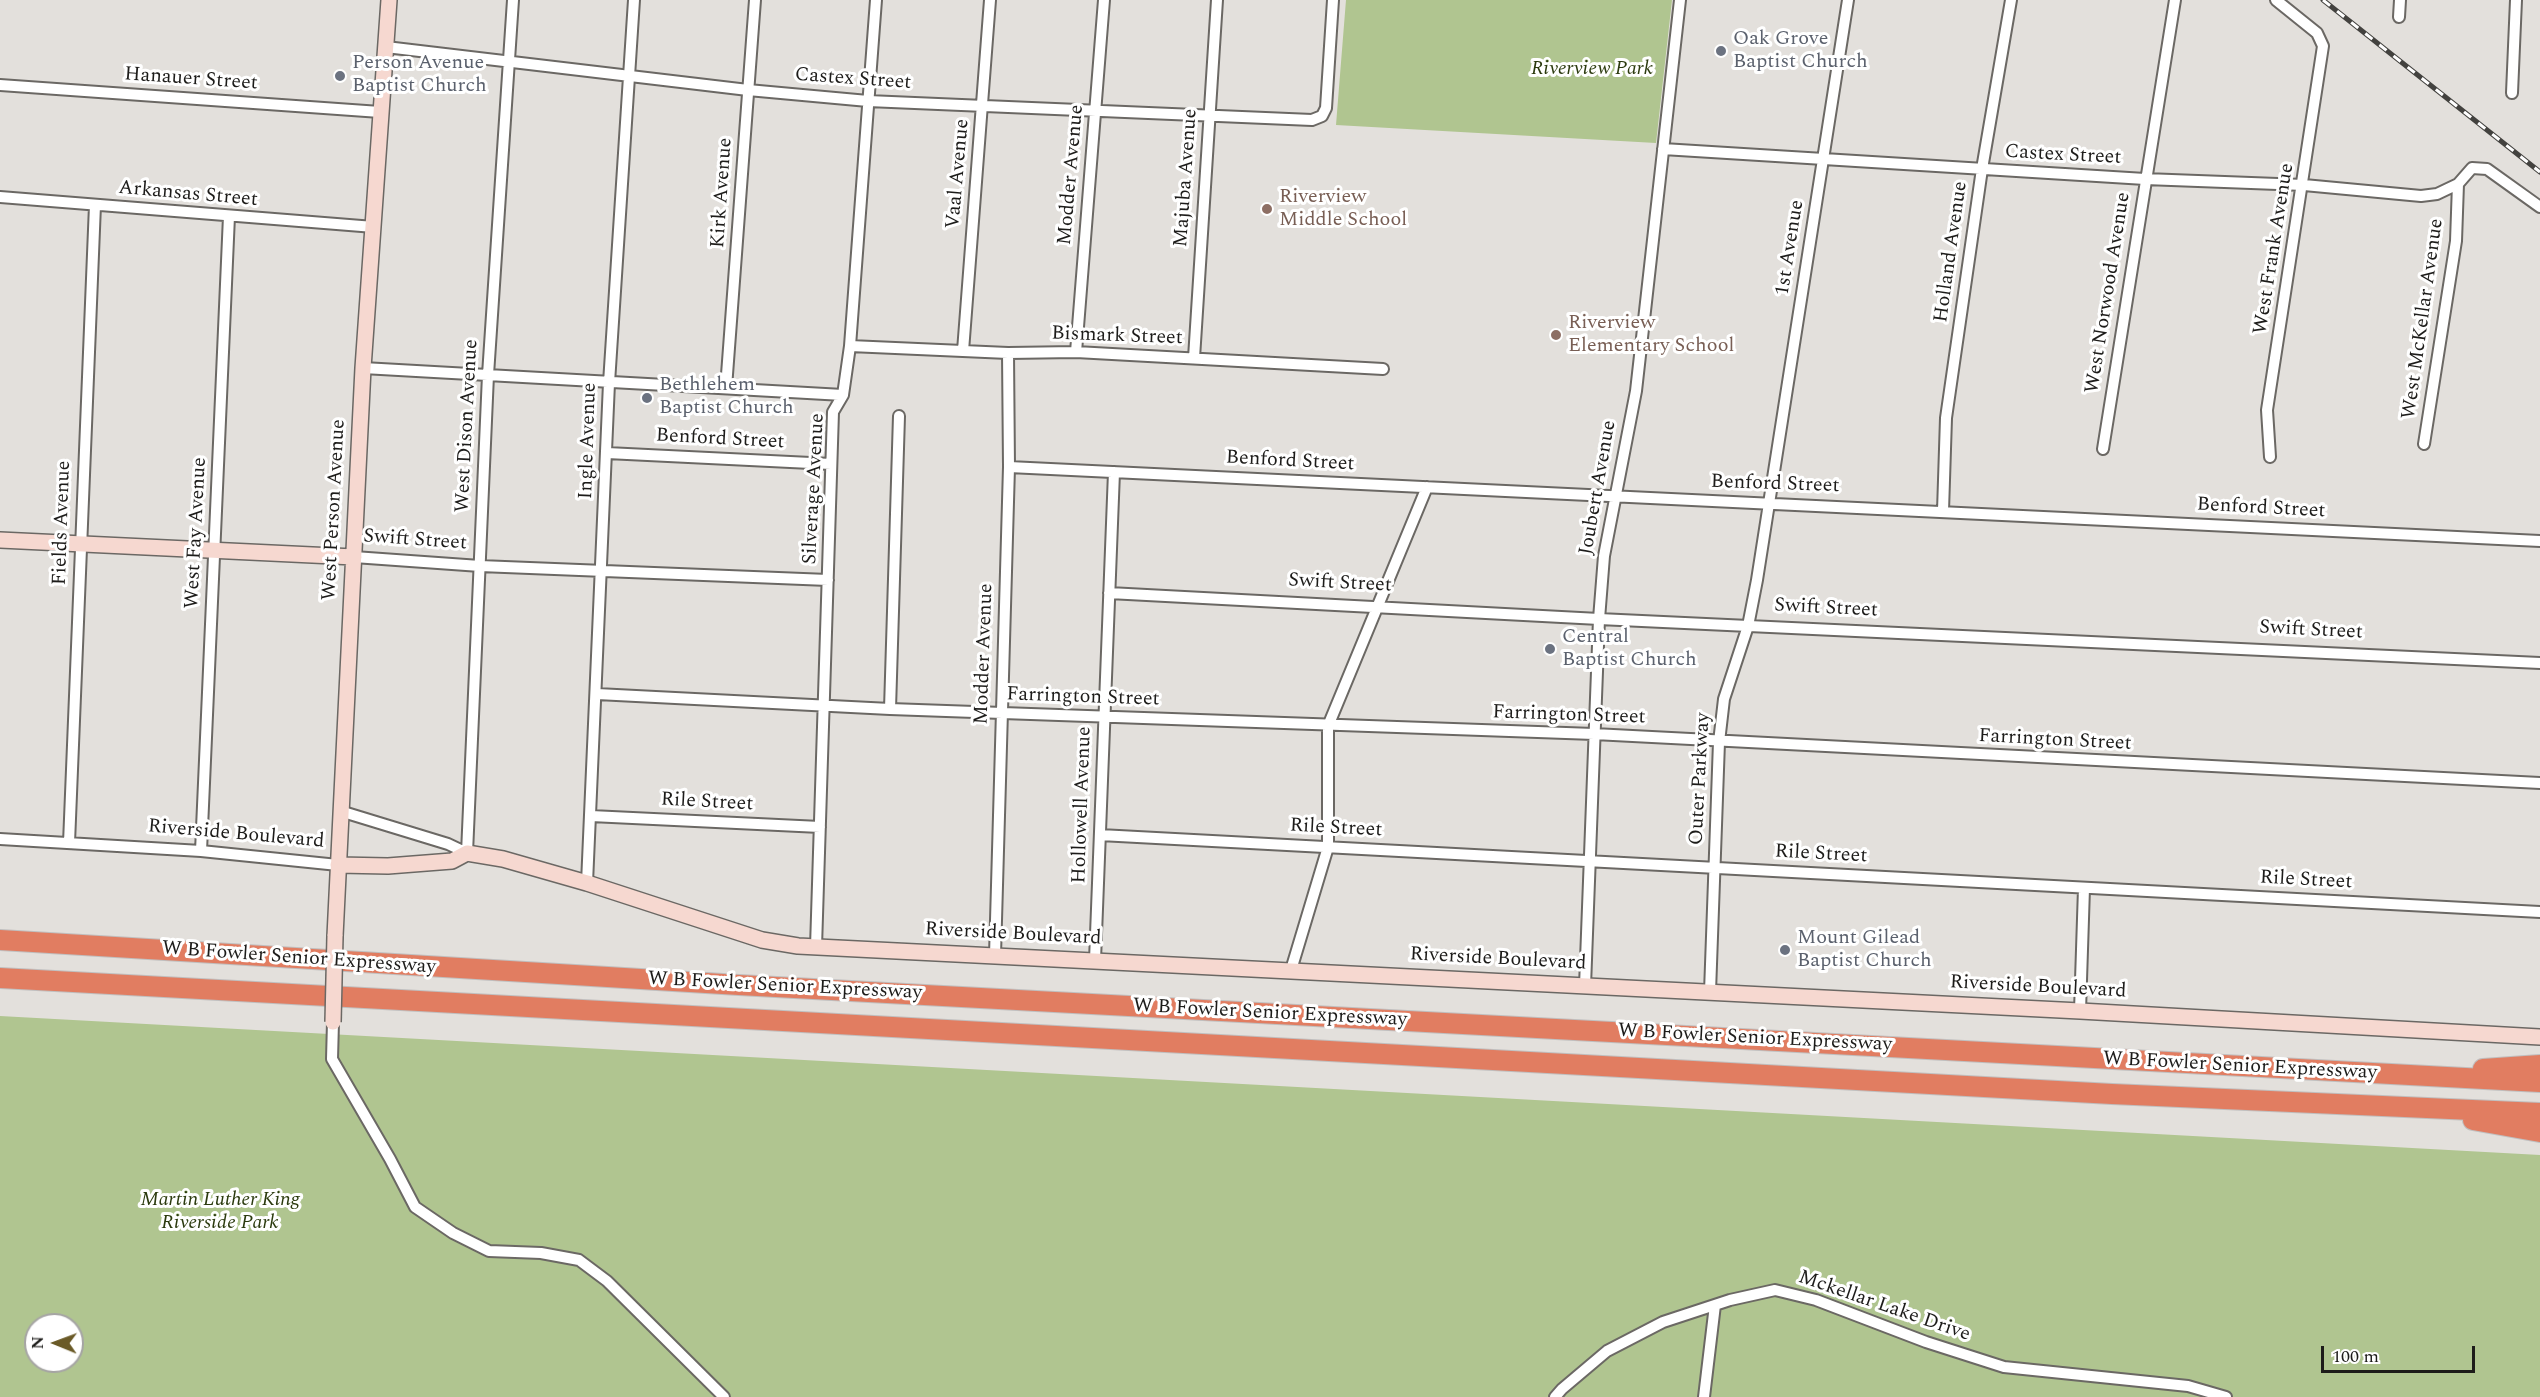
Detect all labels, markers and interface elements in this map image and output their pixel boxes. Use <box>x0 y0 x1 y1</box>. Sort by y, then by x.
place label: Oak Grove Baptist Church <box>1733 28 1868 75</box>
marker: Oak Grove Baptist Church <box>1714 44 1728 58</box>
place label: Person Avenue Baptist Church <box>352 52 487 99</box>
park label: Riverview Park <box>1531 58 1653 82</box>
street label: Hanauer Street <box>124 63 258 97</box>
street label: Castex Street <box>794 64 912 96</box>
marker: Person Avenue Baptist Church <box>333 69 347 83</box>
street label: Modder Avenue <box>1054 104 1090 246</box>
street label: Majuba Avenue <box>1170 108 1204 248</box>
street label: Vaal Avenue <box>942 118 976 230</box>
street label: Kirk Avenue <box>707 137 739 249</box>
street label: Castex Street <box>2004 141 2122 171</box>
street label: West Frank Avenue <box>2250 162 2300 336</box>
street label: Arkansas Street <box>117 177 259 213</box>
street label: Holland Avenue <box>1930 180 1974 324</box>
place label: Riverview Middle School <box>1279 186 1407 233</box>
street label: West Norwood Avenue <box>2081 191 2137 395</box>
street label: 1st Avenue <box>1772 198 1810 298</box>
marker: Riverview Middle School <box>1260 202 1274 216</box>
street label: West McKellar Avenue <box>2398 217 2450 421</box>
place label: Riverview Elementary School <box>1568 312 1734 359</box>
street label: Bismark Street <box>1051 323 1183 351</box>
marker: Riverview Elementary School <box>1549 328 1563 342</box>
street label: West Dison Avenue <box>451 339 485 513</box>
place label: Bethlehem Baptist Church <box>659 374 794 421</box>
street label: Ingle Avenue <box>575 382 603 500</box>
marker: Bethlehem Baptist Church <box>640 391 654 405</box>
street label: Silverage Avenue <box>799 413 831 565</box>
street label: West Person Avenue <box>318 419 352 601</box>
street label: Joubert Avenue <box>1575 419 1623 557</box>
street label: Benford Street <box>655 425 785 455</box>
street label: Benford Street <box>1225 447 1355 477</box>
street label: West Fay Avenue <box>181 457 213 609</box>
street label: Fields Avenue <box>49 460 77 586</box>
street label: Benford Street <box>1710 471 1840 499</box>
street label: Benford Street <box>2196 494 2326 524</box>
street label: Swift Street <box>362 525 468 557</box>
street label: Swift Street <box>1288 569 1392 599</box>
street label: Modder Avenue <box>971 583 999 725</box>
street label: Swift Street <box>1774 594 1878 624</box>
street label: Swift Street <box>2259 616 2363 646</box>
place label: Central Baptist Church <box>1562 626 1697 673</box>
marker: Central Baptist Church <box>1543 642 1557 656</box>
street label: Farrington Street <box>1006 683 1160 713</box>
street label: Farrington Street <box>1492 701 1646 731</box>
street label: Outer Parkway <box>1686 712 1716 846</box>
street label: Farrington Street <box>1978 725 2132 757</box>
street label: Hollowell Avenue <box>1068 726 1098 884</box>
street label: Rile Street <box>660 789 754 817</box>
street label: Riverside Boulevard <box>147 815 325 855</box>
street label: Rile Street <box>1289 815 1383 843</box>
street label: Rile Street <box>1774 841 1868 869</box>
street label: Rile Street <box>2259 867 2353 895</box>
street label: Riverside Boulevard <box>924 918 1102 952</box>
place label: Mount Gilead Baptist Church <box>1797 927 1932 974</box>
street label: W B Fowler Senior Expressway <box>161 937 437 981</box>
street label: Riverside Boulevard <box>1409 943 1587 977</box>
marker: Mount Gilead Baptist Church <box>1778 943 1792 957</box>
street label: W B Fowler Senior Expressway <box>647 968 923 1006</box>
street label: Riverside Boulevard <box>1949 971 2127 1005</box>
street label: W B Fowler Senior Expressway <box>1132 995 1408 1033</box>
street label: W B Fowler Senior Expressway <box>1617 1020 1893 1058</box>
street label: W B Fowler Senior Expressway <box>2102 1048 2378 1086</box>
park label: Martin Luther King Riverside Park <box>140 1189 300 1236</box>
street label: Mckellar Lake Drive <box>1795 1266 1973 1348</box>
north arrow <box>24 1313 84 1373</box>
scale bar <box>2324 1334 2478 1372</box>
text: N <box>26 1336 50 1349</box>
text: 100 m <box>2332 1343 2379 1370</box>

